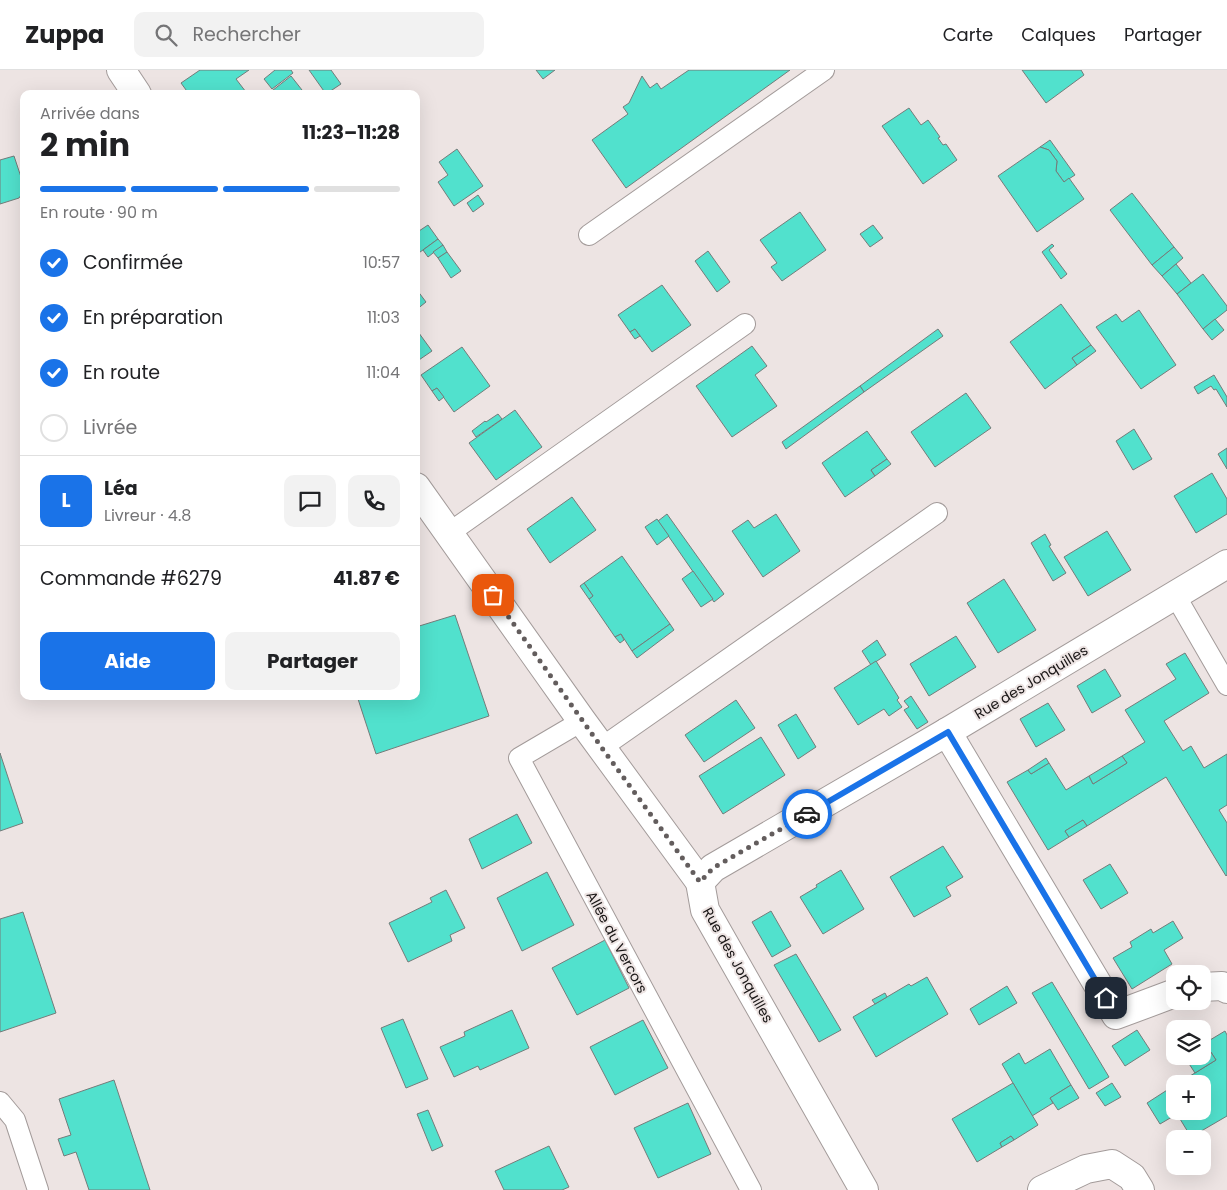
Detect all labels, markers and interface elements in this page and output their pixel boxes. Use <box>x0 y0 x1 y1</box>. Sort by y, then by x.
search box <box>134 12 484 57</box>
text: Zuppa <box>25 18 104 51</box>
icon: search <box>152 21 180 49</box>
text: Rechercher <box>192 21 301 48</box>
text: Carte <box>943 22 993 47</box>
text: Calques <box>1021 22 1096 47</box>
text: Partager <box>1124 22 1202 47</box>
text: Arrivée dans <box>40 102 140 125</box>
text: 11:23–11:28 <box>302 119 400 146</box>
text: 2 min <box>40 122 130 167</box>
text: En route · 90 m <box>40 201 158 224</box>
icon: check <box>40 249 68 277</box>
text: Confirmée <box>83 249 183 276</box>
text: 10:57 <box>363 251 400 274</box>
icon: check <box>40 304 68 332</box>
text: En préparation <box>83 304 223 331</box>
text: 11:03 <box>367 306 400 329</box>
icon: check <box>40 359 68 387</box>
text: En route <box>83 359 160 386</box>
text: 11:04 <box>366 361 400 384</box>
text: Livrée <box>83 414 137 441</box>
text: Léa <box>104 475 138 502</box>
button: chat <box>284 475 336 527</box>
button: phone <box>348 475 400 527</box>
text: L <box>61 487 71 514</box>
text: Livreur · 4.8 <box>104 504 191 527</box>
text: Commande #6279 <box>40 565 222 592</box>
text: 41.87 € <box>333 565 400 592</box>
pin <box>472 574 514 616</box>
icon: bag <box>479 581 507 609</box>
button: Aide <box>40 632 215 690</box>
button: Partager <box>225 632 400 690</box>
street label: Rue des Jonquilles <box>970 640 1092 724</box>
courier <box>782 789 832 839</box>
icon: car <box>793 800 821 828</box>
street label: Allée du Vercors <box>582 887 652 997</box>
street label: Rue des Jonquilles <box>698 904 778 1026</box>
map controls <box>1166 965 1211 1175</box>
button: locate <box>1166 965 1211 1010</box>
pin <box>1085 977 1127 1019</box>
icon: home <box>1092 984 1120 1012</box>
button: layers <box>1166 1020 1211 1065</box>
button: + <box>1166 1075 1211 1120</box>
button: − <box>1166 1130 1211 1175</box>

